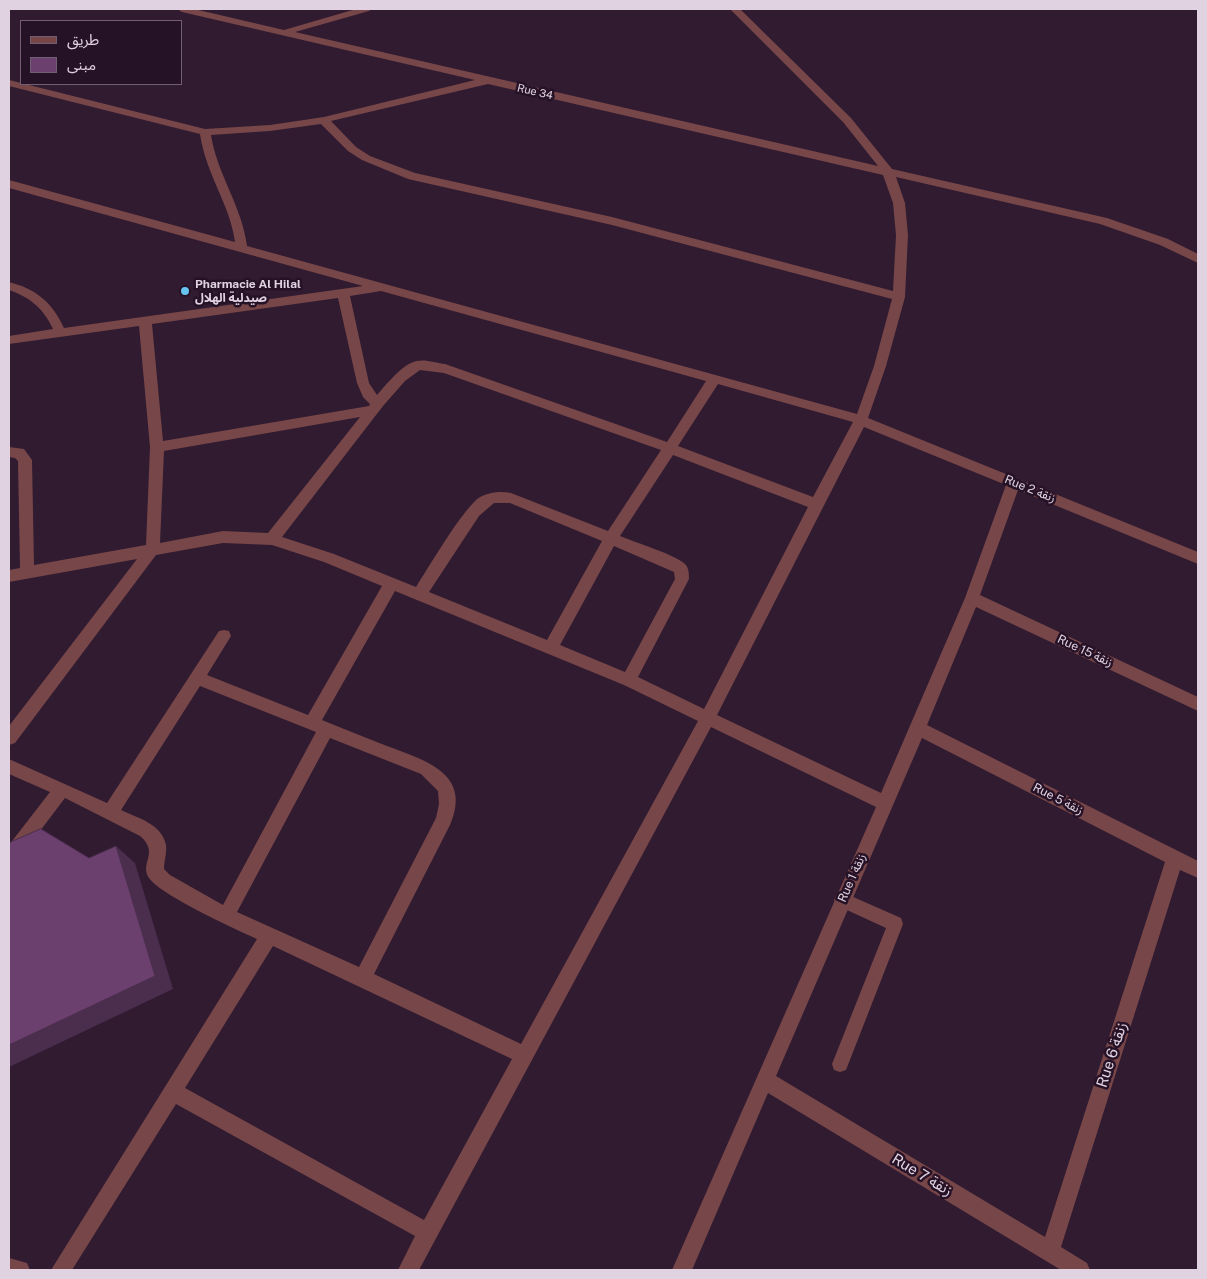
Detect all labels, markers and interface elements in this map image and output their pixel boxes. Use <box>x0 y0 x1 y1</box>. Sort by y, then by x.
legend <box>20 20 182 85</box>
text: طريق <box>67 31 99 48</box>
text: مبنى <box>67 56 96 73</box>
street label: Rue 34 <box>516 81 554 103</box>
place label: Pharmacie Al Hilal صيدلية الهلال <box>195 277 301 305</box>
marker: Pharmacie Al Hilal صيدلية الهلال <box>179 285 191 297</box>
street label: Rue 2 زنقة <box>1002 472 1058 506</box>
street label: Rue 15 زنقة <box>1055 632 1115 670</box>
street label: Rue 5 زنقة <box>1031 780 1085 818</box>
street label: Rue 1 زنقة <box>835 852 869 904</box>
street label: Rue 6 زنقة <box>1093 1020 1131 1090</box>
street label: Rue 7 زنقة <box>889 1150 955 1200</box>

